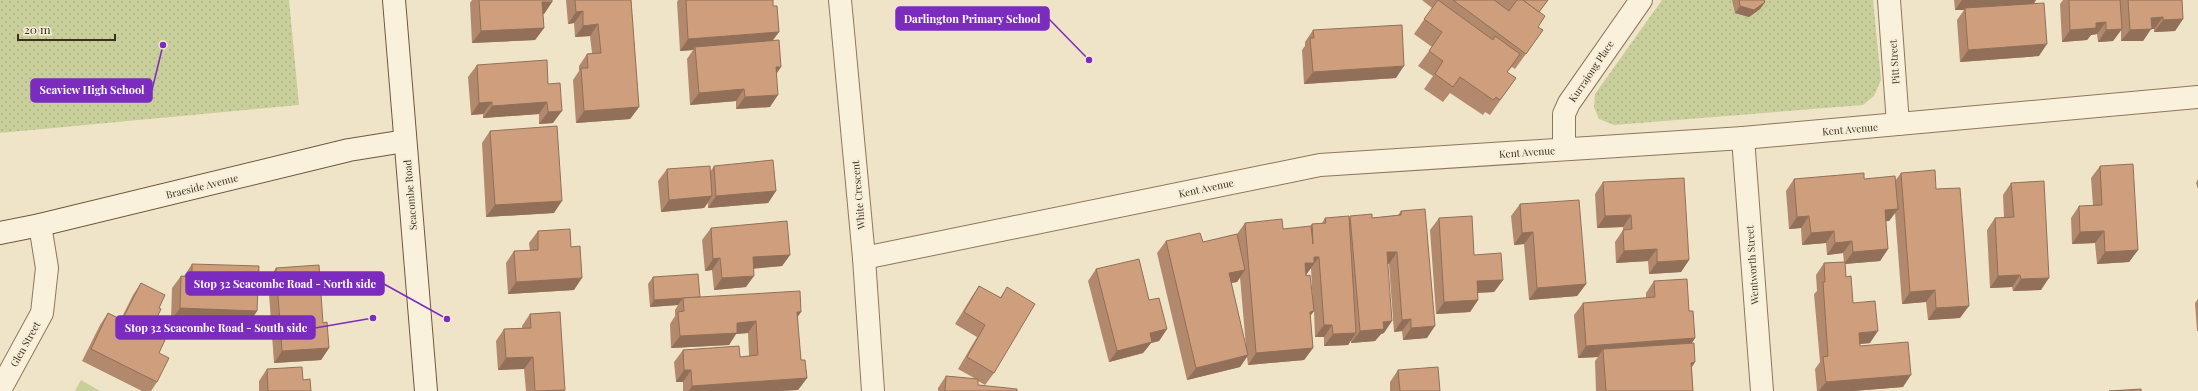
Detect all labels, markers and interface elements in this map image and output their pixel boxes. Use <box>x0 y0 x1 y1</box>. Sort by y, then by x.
callout: Darlington Primary School <box>896 7 1049 30</box>
text: Darlington Primary School <box>904 11 1041 26</box>
scale bar <box>18 16 115 42</box>
text: 20 m <box>24 21 51 37</box>
street label: Kurrajong Place <box>1565 37 1617 105</box>
street label: Pitt Street <box>1885 39 1903 85</box>
callout: Seaview High School <box>31 79 152 102</box>
text: Seaview High School <box>40 82 145 97</box>
street label: Kent Avenue <box>1821 120 1879 138</box>
street label: Kent Avenue <box>1499 143 1555 161</box>
street label: Seacombe Road <box>400 159 420 231</box>
street label: White Crescent <box>848 160 868 231</box>
street label: Braeside Avenue <box>164 170 240 202</box>
street label: Kent Avenue <box>1177 175 1235 201</box>
street label: Wentworth Street <box>1742 225 1762 306</box>
callout: Stop 32 Seacombe Road - North side <box>186 272 384 295</box>
text: Stop 32 Seacombe Road - North side <box>194 276 377 291</box>
callout: Stop 32 Seacombe Road - South side <box>116 316 315 339</box>
street label: Glen Street <box>7 318 43 369</box>
text: Stop 32 Seacombe Road - South side <box>125 320 308 335</box>

